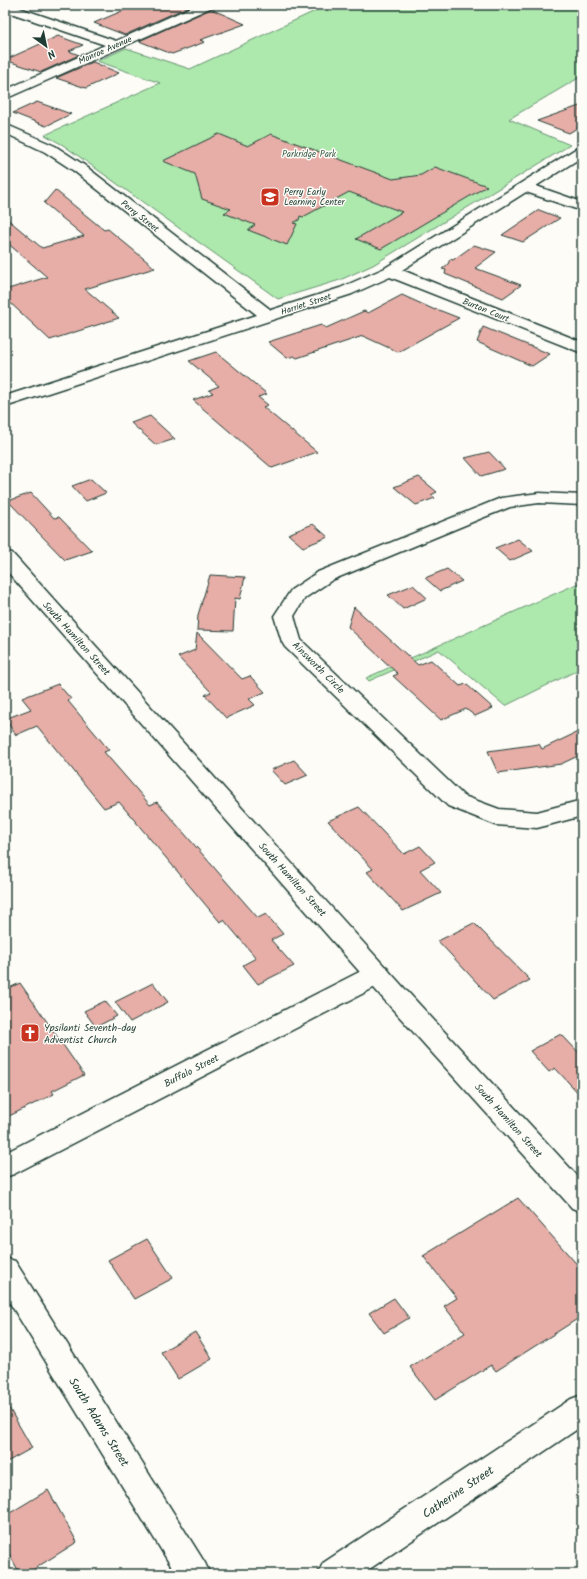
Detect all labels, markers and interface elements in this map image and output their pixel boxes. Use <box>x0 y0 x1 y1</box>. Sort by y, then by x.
north arrow <box>26 26 66 66</box>
street label: Monroe Avenue <box>76 32 134 69</box>
text: N <box>43 44 59 63</box>
park label: Parkridge Park <box>282 147 337 162</box>
place label: Perry Early Learning Center <box>284 185 346 210</box>
school or university icon: Perry Early Learning Center <box>259 186 281 208</box>
street label: Perry Street <box>117 196 163 237</box>
street label: Harriet Street <box>279 289 334 320</box>
street label: Burton Court <box>460 294 512 327</box>
street label: South Hamilton Street <box>38 598 114 679</box>
street label: Ainsworth Circle <box>288 638 349 698</box>
street label: South Hamilton Street <box>254 839 330 920</box>
place label: Ypsilanti Seventh-day Adventist Church <box>44 1020 136 1048</box>
church icon: Ypsilanti Seventh-day Adventist Church <box>19 1022 41 1044</box>
street label: Buffalo Street <box>161 1050 222 1092</box>
street label: South Hamilton Street <box>470 1080 546 1161</box>
street label: South Adams Street <box>63 1374 134 1471</box>
street label: Catherine Street <box>418 1461 498 1524</box>

